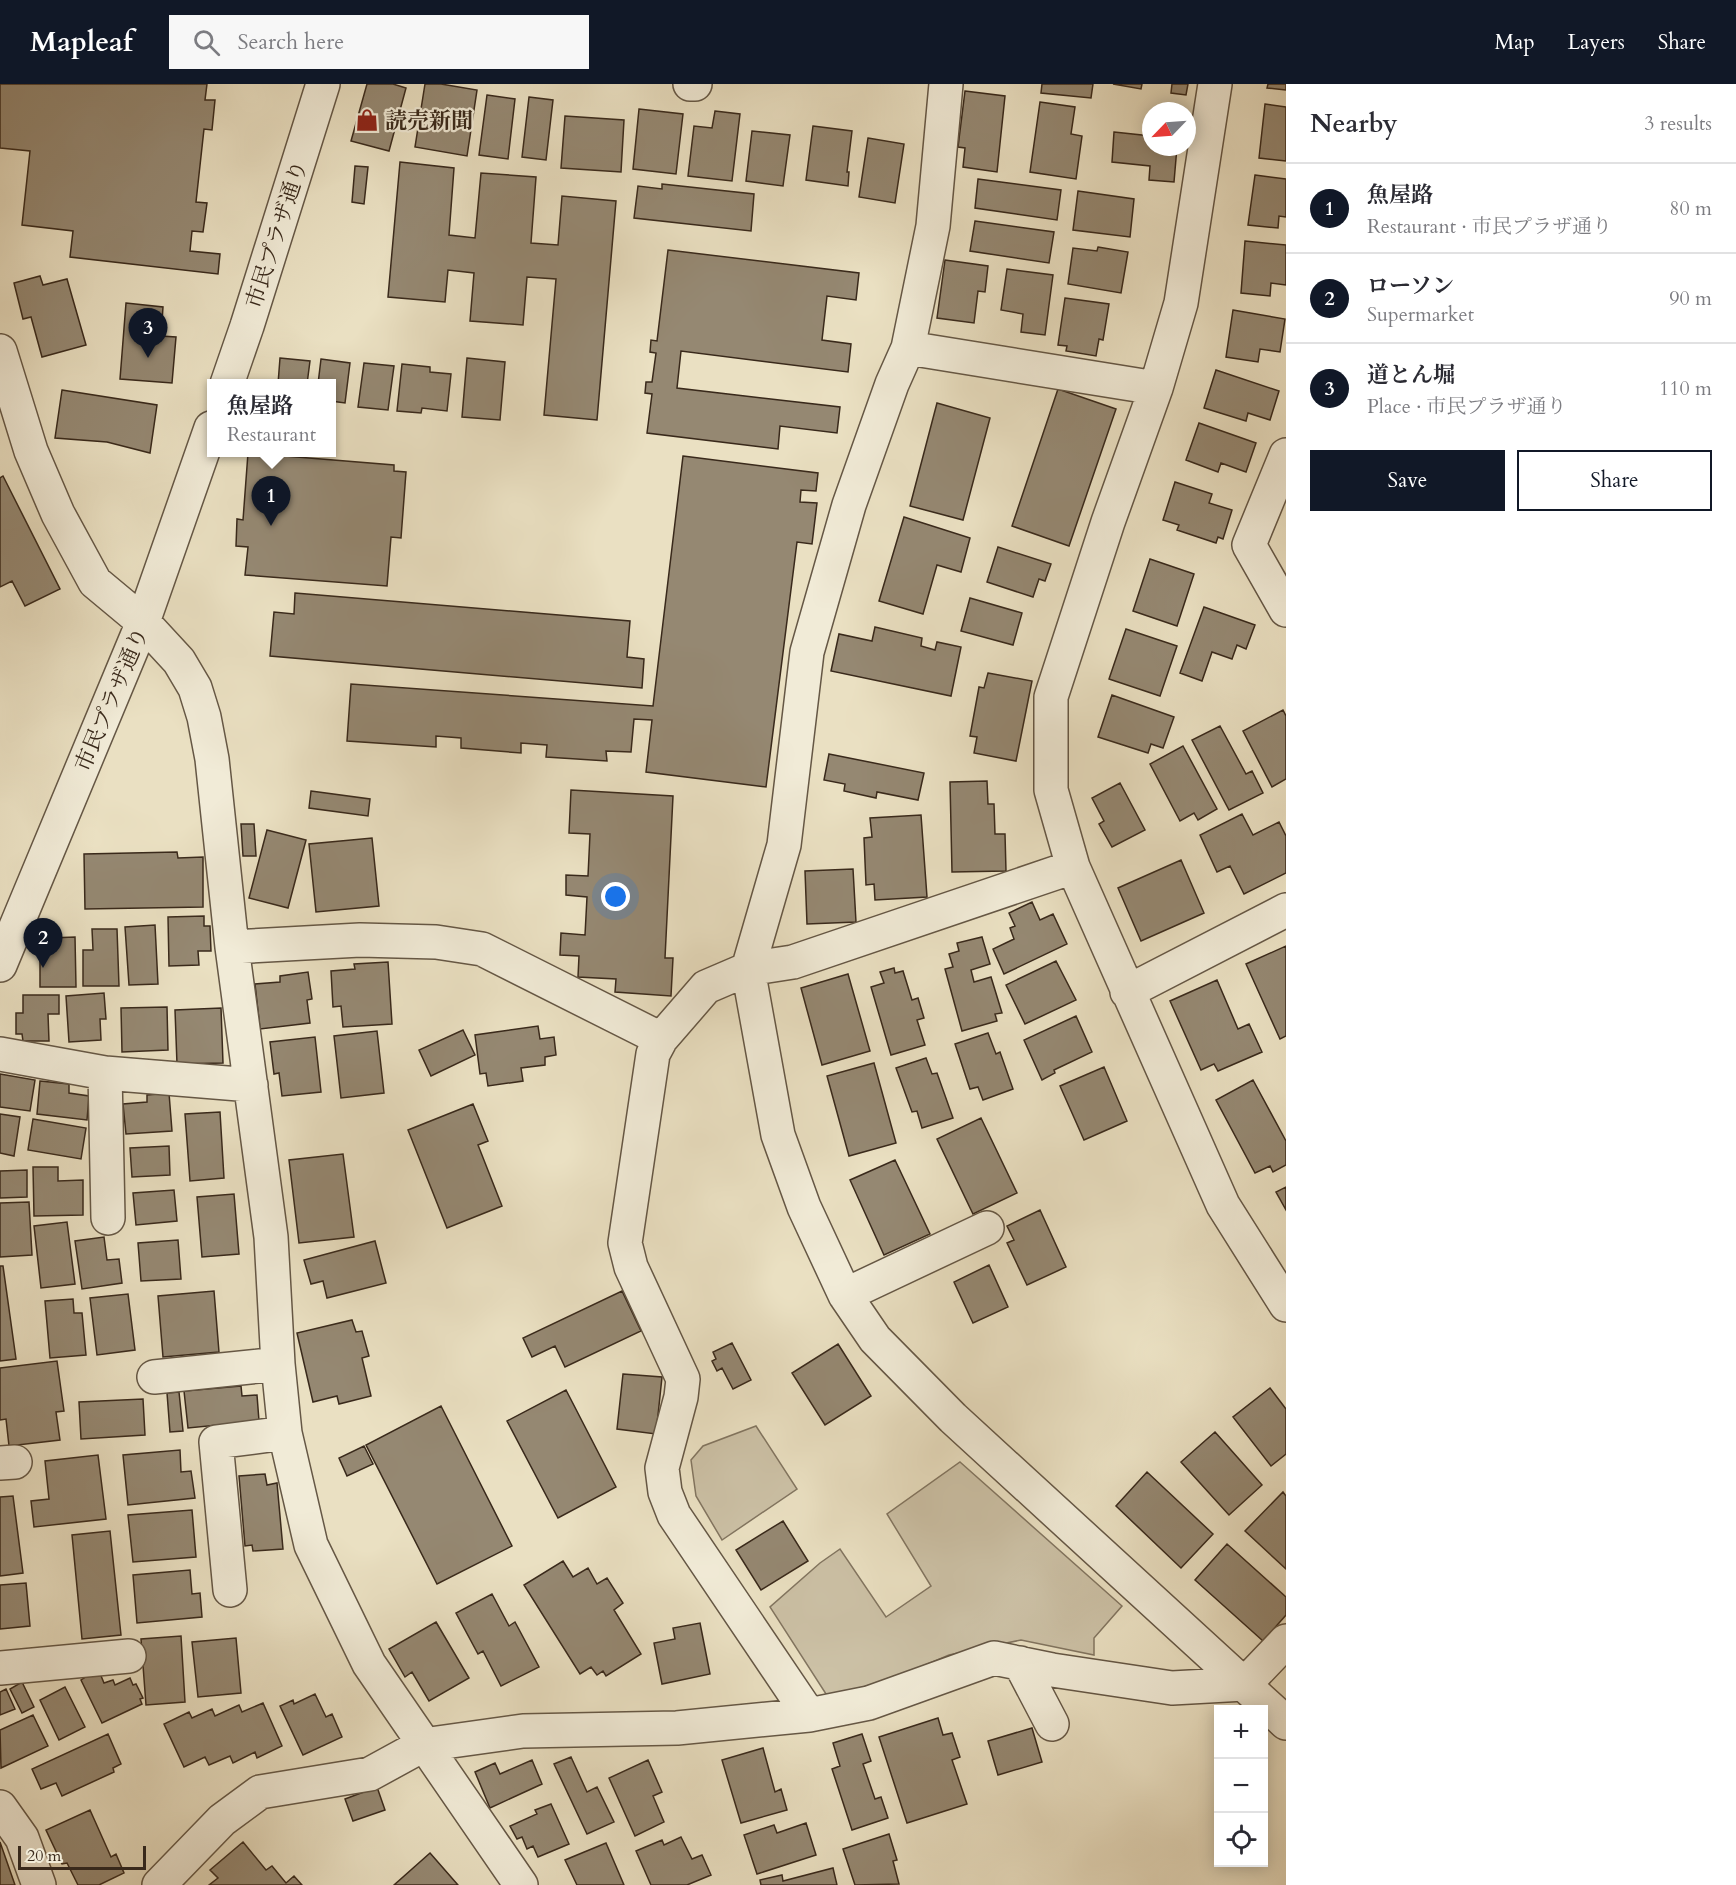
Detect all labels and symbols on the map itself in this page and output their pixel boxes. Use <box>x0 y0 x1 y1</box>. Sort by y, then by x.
north arrow <box>1142 102 1196 156</box>
place label: 読売新聞 <box>385 106 473 136</box>
shop icon: 読売新聞 <box>354 107 380 133</box>
street label: 市民プラザ通り <box>239 156 315 312</box>
pin: 3 <box>128 308 168 358</box>
pin: 1 <box>252 476 290 526</box>
street label: 市民プラザ通り <box>68 623 156 776</box>
your location <box>601 882 630 911</box>
pin: 2 <box>24 918 63 968</box>
scale bar <box>18 1843 146 1870</box>

